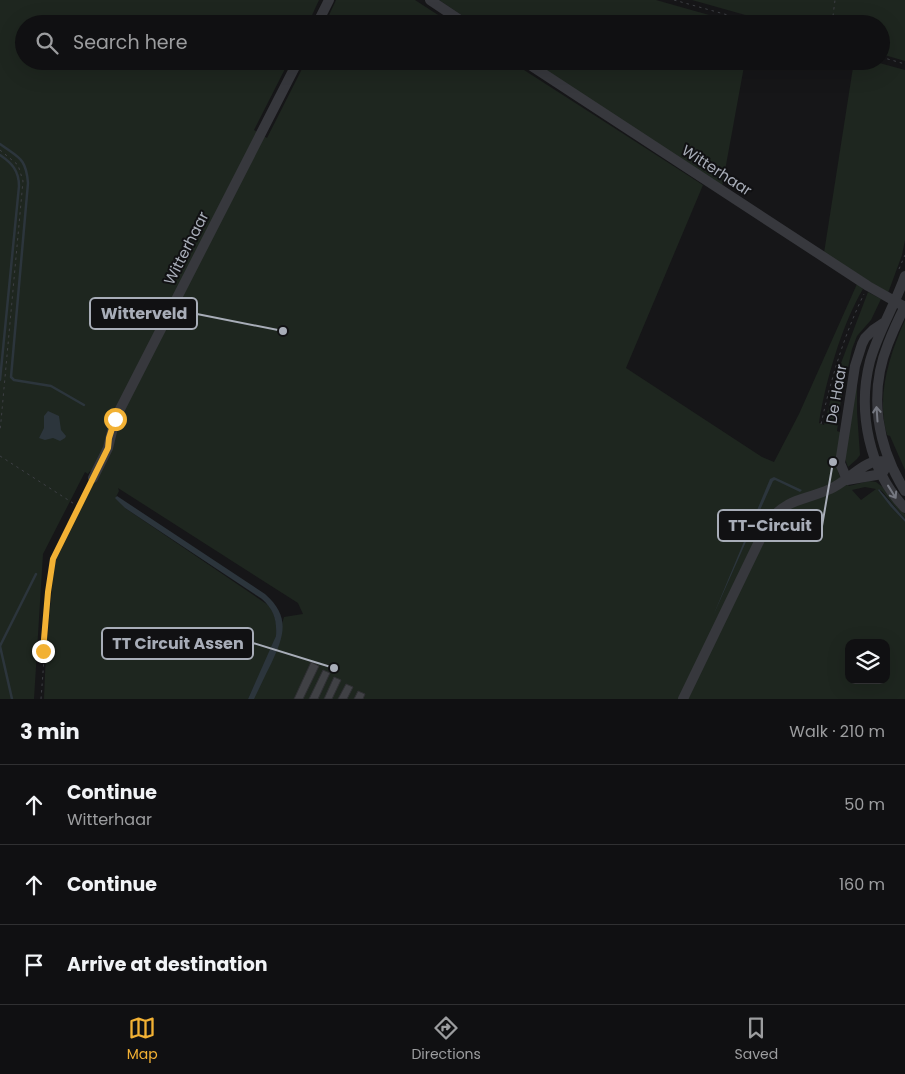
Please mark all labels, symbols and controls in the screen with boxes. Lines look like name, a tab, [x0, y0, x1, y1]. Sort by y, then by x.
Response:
search box	[15, 15, 890, 70]
icon: search	[33, 29, 61, 57]
text: Search here	[73, 29, 187, 56]
street label: Witterhaar	[678, 140, 756, 201]
street label: Witterhaar	[159, 207, 214, 288]
callout: Witterveld	[90, 298, 197, 329]
text: Witterveld	[101, 302, 187, 325]
street label: De Haar	[820, 362, 852, 425]
one-way arrow	[873, 407, 882, 423]
route start	[104, 408, 127, 431]
one-way arrow	[887, 485, 897, 499]
callout: TT-Circuit	[718, 510, 822, 541]
text: TT-Circuit	[728, 514, 812, 537]
callout: TT Circuit Assen	[102, 628, 253, 659]
text: TT Circuit Assen	[112, 632, 244, 655]
map controls	[845, 639, 890, 684]
button: layers	[845, 639, 890, 684]
route end	[32, 640, 55, 663]
text: 3 min	[20, 717, 80, 746]
text: Walk · 210 m	[789, 720, 885, 743]
text: Continue	[67, 779, 157, 806]
icon: ahead	[20, 791, 48, 819]
text: 50 m	[844, 793, 885, 816]
text: Witterhaar	[67, 808, 152, 831]
icon: ahead	[20, 871, 48, 899]
text: Continue	[67, 871, 157, 898]
text: 160 m	[839, 873, 885, 896]
icon: arrive	[20, 951, 48, 979]
text: Arrive at destination	[67, 951, 268, 978]
tab: Map	[127, 1014, 158, 1065]
tab: Directions	[411, 1014, 481, 1065]
tab: Saved	[734, 1014, 778, 1065]

